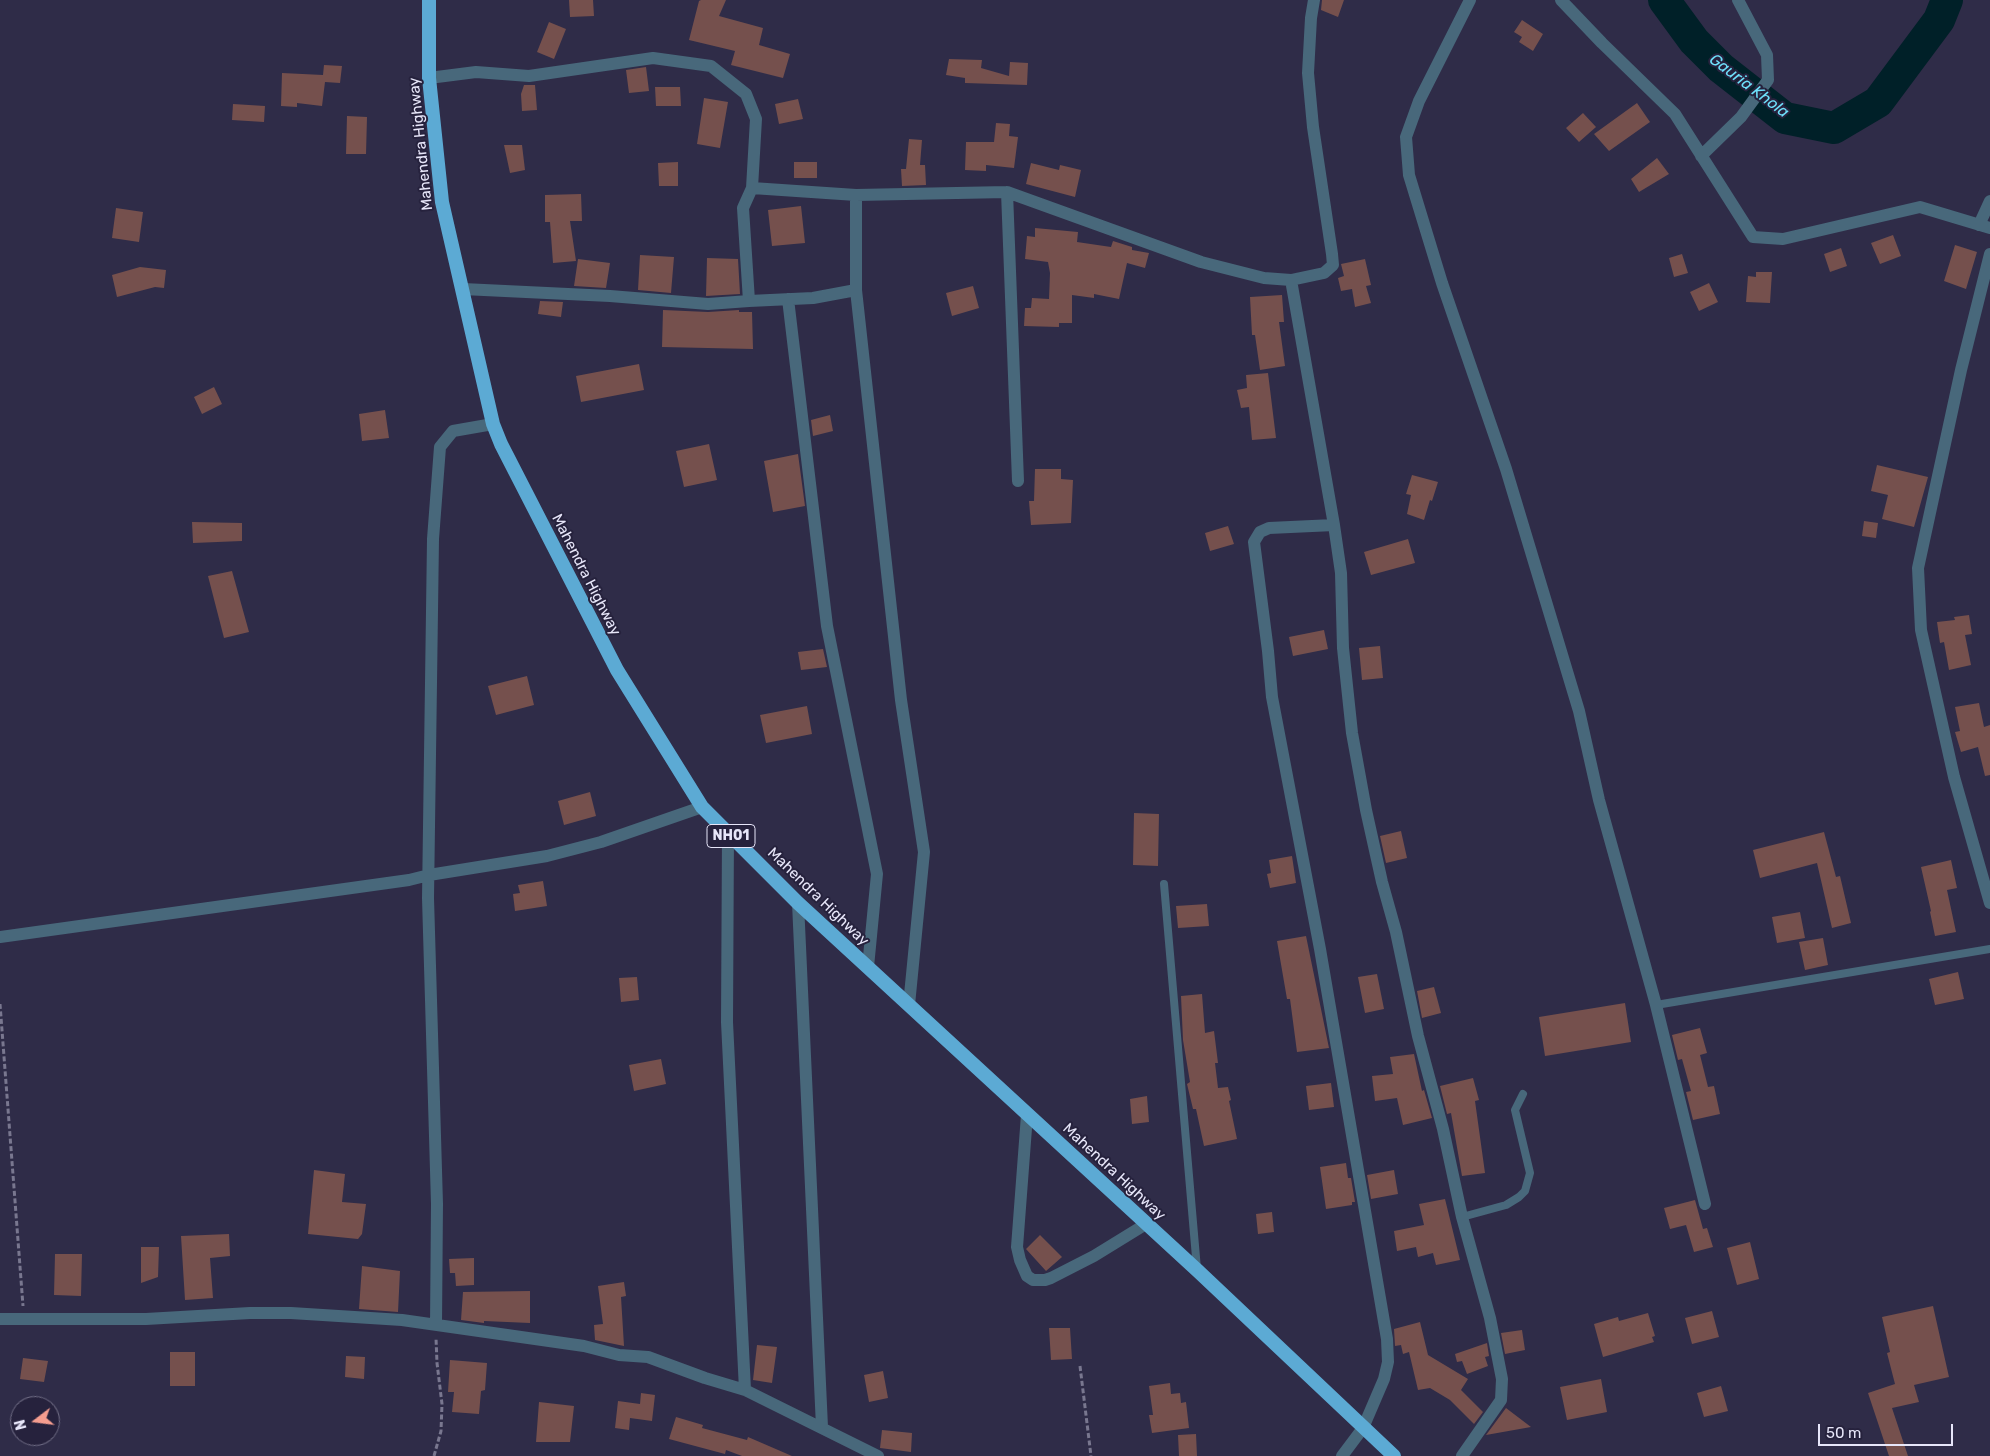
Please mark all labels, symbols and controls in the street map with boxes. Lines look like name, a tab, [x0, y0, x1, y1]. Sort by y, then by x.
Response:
water label: Gauria Khola	[1705, 50, 1793, 122]
street label: Mahendra Highway	[405, 77, 437, 211]
street label: Mahendra Highway	[548, 511, 624, 639]
road number: NH01	[707, 824, 755, 848]
street label: Mahendra Highway	[764, 844, 872, 950]
street label: Mahendra Highway	[1059, 1120, 1169, 1224]
north arrow	[10, 1396, 60, 1446]
scale bar	[1820, 1414, 1955, 1446]
text: N	[11, 1418, 31, 1432]
text: 50 m	[1826, 1424, 1861, 1442]

